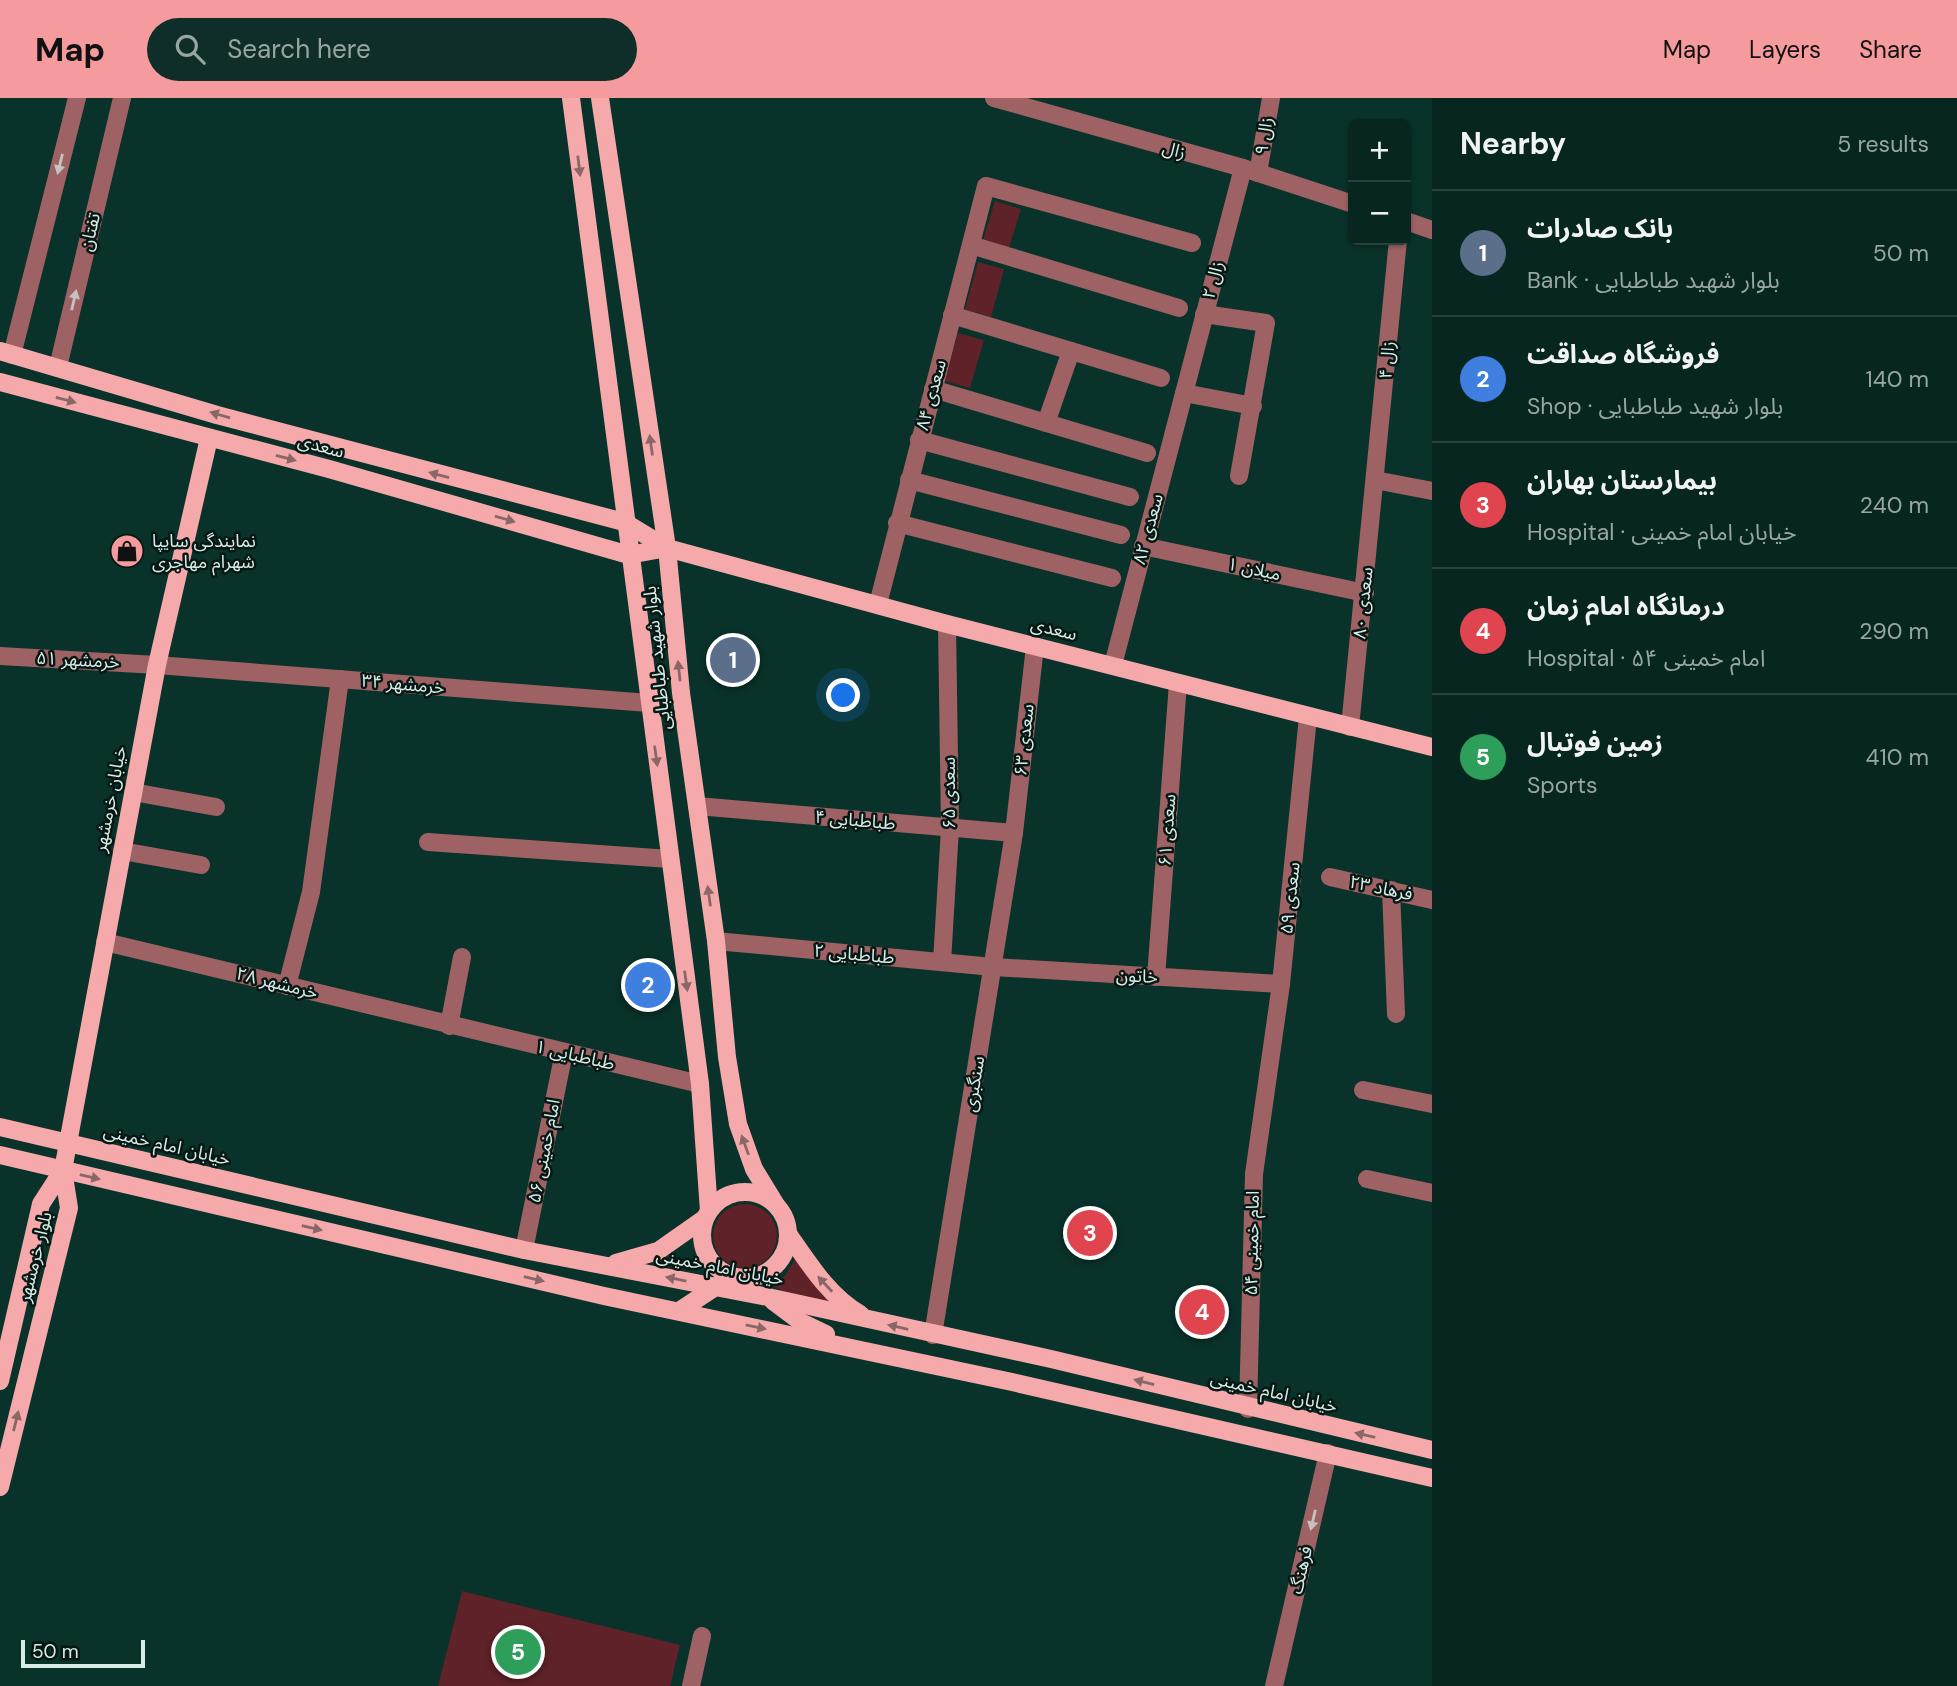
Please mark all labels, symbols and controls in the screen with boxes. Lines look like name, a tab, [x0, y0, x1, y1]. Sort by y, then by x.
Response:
search box	[147, 18, 637, 81]
text: Map	[35, 28, 105, 71]
icon: search	[171, 30, 209, 68]
text: Search here	[227, 32, 371, 66]
text: Map	[1663, 34, 1711, 65]
text: Layers	[1749, 34, 1821, 65]
text: Share	[1859, 34, 1922, 65]
street label: زال ۹	[1249, 115, 1279, 157]
map controls	[1348, 119, 1411, 245]
button: +	[1348, 119, 1411, 182]
text: Nearby	[1460, 124, 1566, 163]
text: 5 results	[1837, 129, 1929, 159]
street label: زال	[1160, 135, 1188, 165]
one-way arrow	[54, 153, 65, 175]
one-way arrow	[574, 155, 585, 177]
button: −	[1348, 182, 1411, 245]
street label: تفتان	[74, 211, 106, 253]
text: بانک صادرات	[1527, 211, 1673, 245]
text: 1	[1479, 238, 1487, 268]
text: 50 m	[1873, 238, 1929, 268]
street label: زال ۲	[1196, 259, 1230, 301]
text: Bank · بلوار شهید طباطبایی	[1527, 265, 1780, 295]
one-way arrow	[69, 289, 80, 311]
text: فروشگاه صداقت	[1527, 337, 1719, 371]
street label: زال ۴	[1373, 340, 1401, 380]
street label: سعدی ۸۴	[910, 357, 952, 433]
text: 2	[1476, 364, 1490, 394]
text: 140 m	[1866, 364, 1929, 394]
text: Shop · بلوار شهید طباطبایی	[1527, 391, 1783, 421]
one-way arrow	[55, 395, 77, 406]
one-way arrow	[209, 410, 230, 420]
street label: سعدی	[295, 428, 347, 464]
one-way arrow	[645, 434, 656, 456]
one-way arrow	[275, 453, 297, 464]
text: بیمارستان بهاران	[1527, 463, 1717, 497]
one-way arrow	[428, 469, 450, 480]
text: 3	[1476, 490, 1490, 520]
text: 240 m	[1860, 490, 1929, 520]
street label: سعدی ۸۲	[1127, 491, 1169, 567]
one-way arrow	[495, 515, 516, 525]
text: Hospital · خیابان امام خمینی	[1527, 517, 1797, 547]
place label: نمایندگی سایپا شهرام مهاجری	[152, 529, 256, 576]
shop icon: نمایندگی سایپا شهرام مهاجری	[108, 532, 146, 570]
street label: میلان ۱	[1225, 552, 1283, 586]
street label: سعدی ۸۰	[1347, 566, 1379, 640]
street label: بلوار شهید طباطبایی	[638, 585, 676, 731]
text: درمانگاه امام زمان	[1527, 589, 1725, 623]
street label: سعدی	[1028, 612, 1080, 646]
text: 4	[1476, 616, 1490, 646]
text: 290 m	[1859, 616, 1929, 646]
pin: 1	[710, 634, 756, 686]
text: Hospital · امام خمینی ۵۴	[1527, 643, 1765, 673]
street label: خرمشهر ۵۱	[36, 646, 120, 674]
one-way arrow	[673, 659, 684, 681]
street label: خرمشهر ۳۴	[360, 668, 446, 700]
your location	[826, 678, 860, 712]
street label: سعدی ۶۳	[1008, 703, 1040, 777]
text: زمین فوتبال	[1527, 725, 1663, 759]
text: 5	[1476, 742, 1490, 772]
text: 410 m	[1866, 742, 1929, 772]
street label: خیابان خرمشهر	[88, 744, 132, 855]
one-way arrow	[651, 745, 662, 767]
street label: سعدی ۶۵	[937, 757, 961, 829]
text: Sports	[1527, 770, 1597, 800]
street label: سعدی ۶۱	[1153, 793, 1181, 867]
street label: طباطبایی ۴	[814, 805, 896, 835]
street label: سعدی ۵۹	[1274, 861, 1306, 935]
street label: فرهاد ۲۳	[1347, 870, 1415, 906]
one-way arrow	[704, 885, 715, 907]
street label: طباطبایی ۲	[813, 939, 895, 969]
pin: 2	[625, 959, 671, 1011]
street label: خرمشهر ۲۸	[234, 961, 320, 1005]
street label: خاتون	[1115, 963, 1159, 989]
one-way arrow	[681, 970, 692, 992]
street label: طباطبایی ۱	[533, 1034, 617, 1076]
street label: سنگبری	[958, 1054, 990, 1114]
street label: امام خمینی ۵۶	[522, 1097, 568, 1205]
street label: خیابان امام خمینی	[101, 1119, 233, 1173]
one-way arrow	[739, 1134, 750, 1155]
one-way arrow	[79, 1171, 101, 1182]
street label: امام خمینی ۵۴	[1239, 1190, 1267, 1296]
pin: 3	[1067, 1207, 1113, 1259]
street label: بلوار خرمشهر	[12, 1209, 58, 1306]
one-way arrow	[301, 1223, 323, 1234]
street label: خیابان امام خمینی	[654, 1243, 786, 1293]
one-way arrow	[665, 1273, 687, 1284]
one-way arrow	[523, 1274, 545, 1285]
one-way arrow	[817, 1275, 834, 1292]
pin: 4	[1179, 1286, 1225, 1338]
one-way arrow	[745, 1321, 767, 1332]
one-way arrow	[887, 1321, 909, 1332]
street label: خیابان امام خمینی	[1208, 1366, 1340, 1420]
one-way arrow	[1133, 1377, 1155, 1388]
one-way arrow	[11, 1410, 22, 1432]
one-way arrow	[1354, 1429, 1376, 1440]
one-way arrow	[1307, 1509, 1318, 1531]
street label: فرهنگ	[1284, 1544, 1318, 1596]
pin: 5	[495, 1626, 541, 1678]
scale bar	[21, 1637, 145, 1669]
text: 50 m	[32, 1639, 79, 1664]

